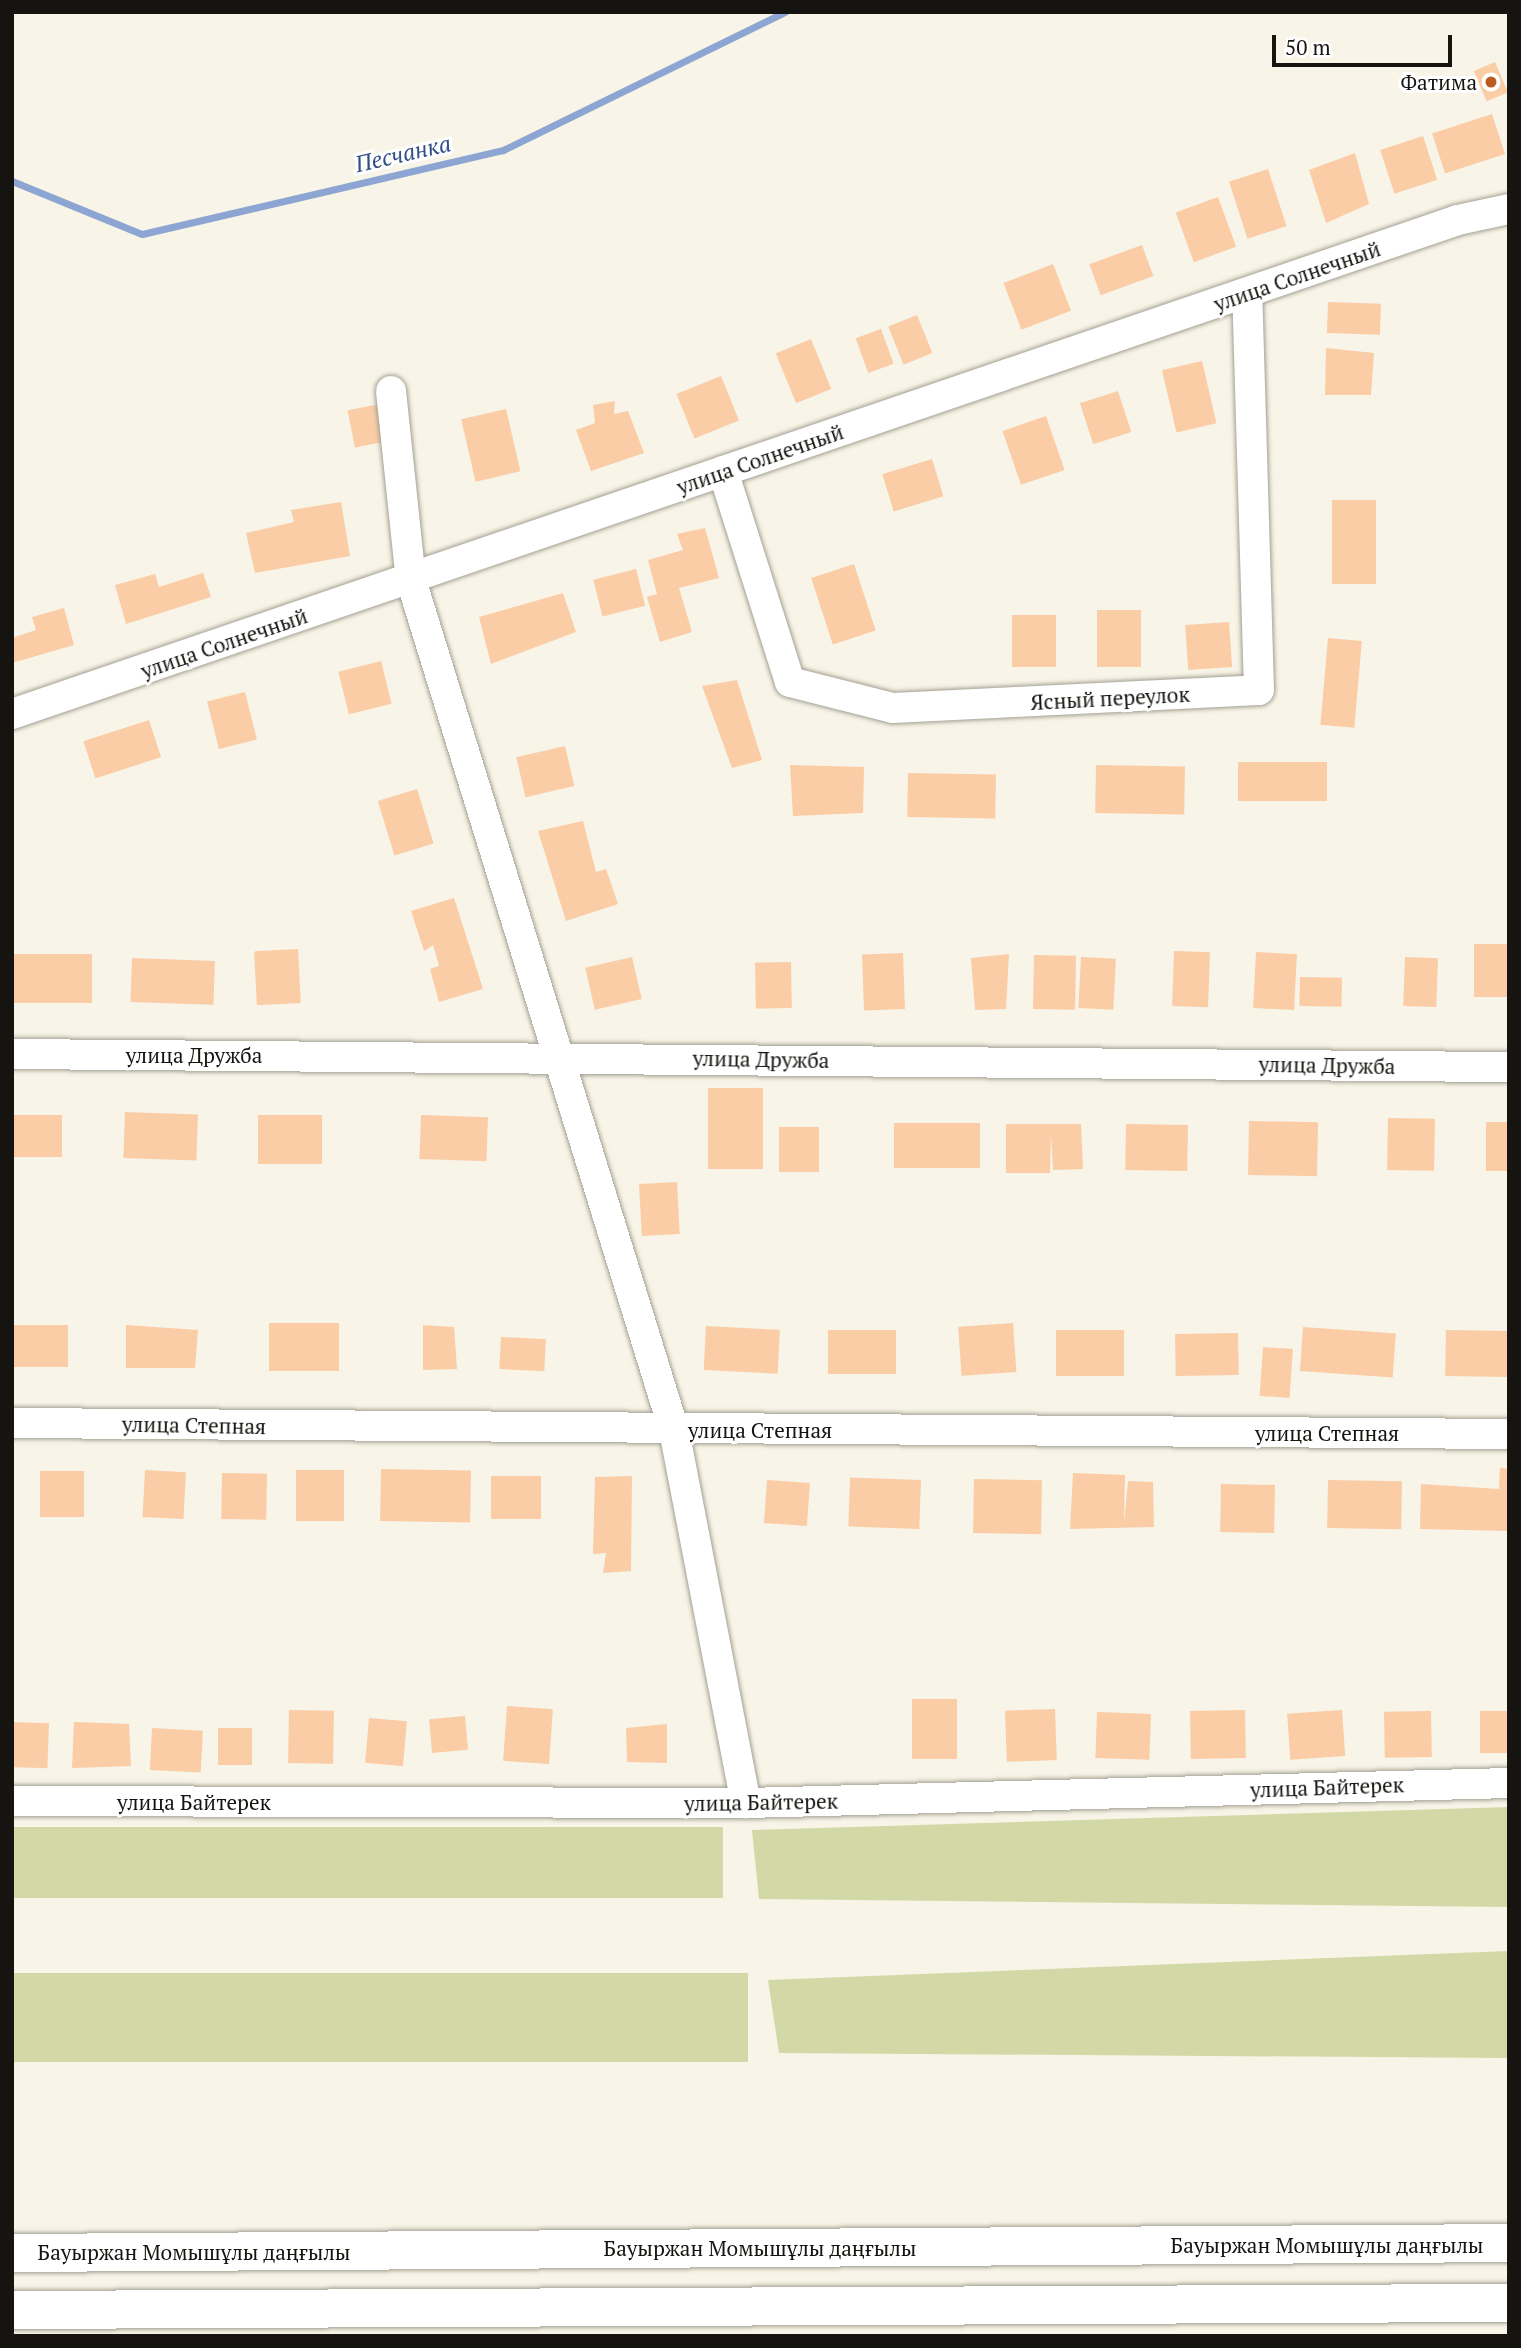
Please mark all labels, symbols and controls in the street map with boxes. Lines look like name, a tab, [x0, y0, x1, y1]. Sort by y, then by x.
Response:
scale bar	[1276, 21, 1456, 65]
text: 50 m	[1285, 33, 1331, 61]
place label: Фатима	[1401, 69, 1477, 95]
marker: Фатима	[1483, 74, 1499, 90]
water label: Песчанка	[353, 130, 453, 178]
street label: улица Солнечный	[1210, 236, 1384, 316]
street label: улица Солнечный	[673, 419, 847, 499]
street label: улица Солнечный	[137, 603, 311, 683]
street label: Ясный переулок	[1030, 681, 1190, 715]
street label: улица Дружба	[126, 1042, 262, 1068]
street label: улица Дружба	[692, 1045, 830, 1073]
street label: улица Дружба	[1258, 1051, 1396, 1079]
street label: улица Степная	[122, 1411, 266, 1439]
street label: улица Степная	[688, 1417, 832, 1443]
street label: улица Степная	[1255, 1420, 1399, 1446]
street label: улица Байтерек	[1250, 1772, 1404, 1802]
street label: улица Байтерек	[684, 1788, 838, 1816]
street label: улица Байтерек	[117, 1789, 271, 1815]
street label: Бауыржан Момышұлы даңғылы	[1170, 2232, 1484, 2258]
street label: Бауыржан Момышұлы даңғылы	[603, 2235, 917, 2261]
street label: Бауыржан Момышұлы даңғылы	[37, 2239, 351, 2265]

